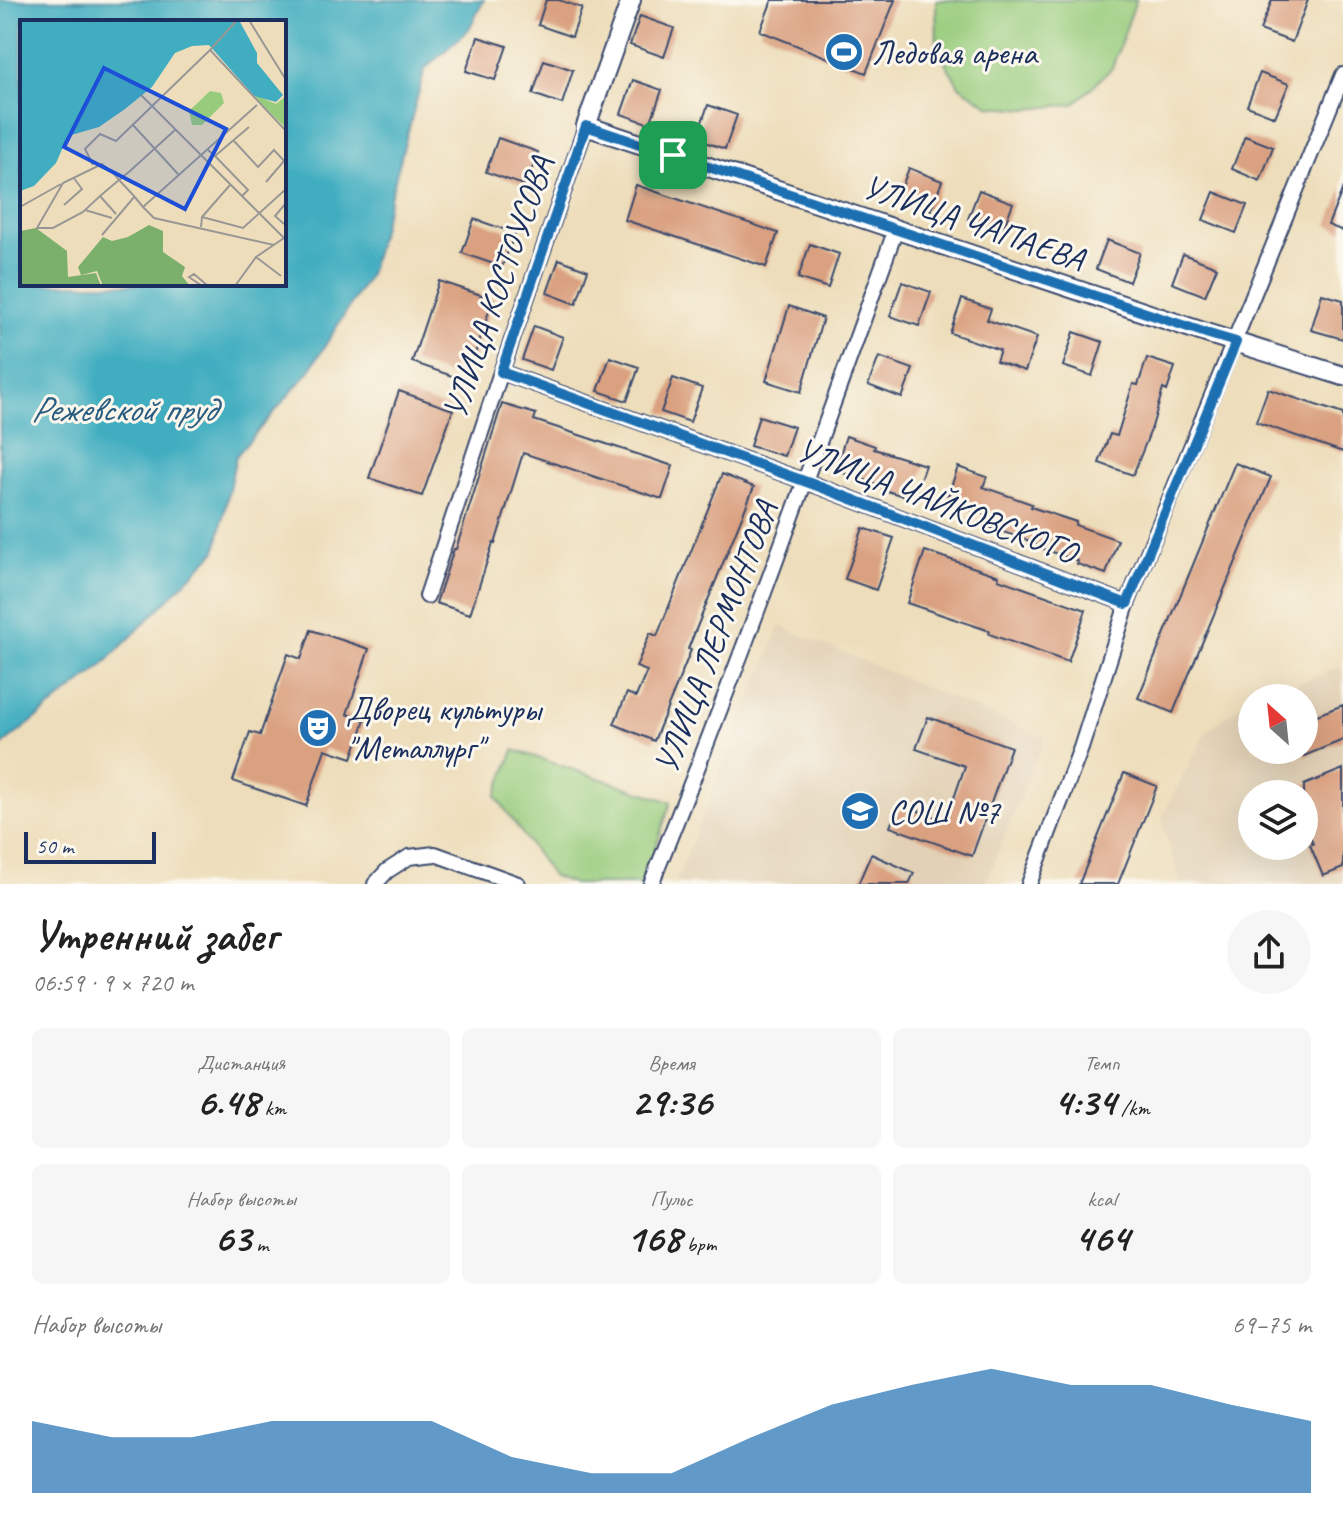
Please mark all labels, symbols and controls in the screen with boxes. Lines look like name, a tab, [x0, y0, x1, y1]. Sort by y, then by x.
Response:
inset map	[20, 20, 286, 286]
sports icon: Ледовая арена	[823, 31, 865, 73]
place label: Ледовая арена	[872, 31, 1039, 74]
pin	[639, 121, 707, 189]
icon: arrive	[651, 133, 695, 177]
street label: УЛИЦА КОСТОУСОВА	[433, 150, 563, 424]
street label: УЛИЦА ЧАПАЕВА	[858, 165, 1092, 281]
water label: Режевской пруд	[31, 386, 223, 432]
street label: УЛИЦА ЧАЙКОВСКОГО	[791, 427, 1086, 575]
street label: УЛИЦА ЛЕРМОНТОВА	[644, 493, 788, 779]
north arrow	[1238, 684, 1318, 764]
map controls	[1238, 684, 1318, 860]
place label: Дворец культуры "Металлург"	[346, 687, 544, 769]
theatre icon: Дворец культуры "Металлург"	[297, 707, 339, 749]
button: layers	[1238, 780, 1318, 860]
school or university icon: СОШ №7	[839, 790, 881, 832]
place label: СОШ №7	[888, 790, 1002, 833]
scale bar	[24, 828, 156, 864]
text: 50 m	[36, 832, 73, 860]
text: Утренний забег	[32, 908, 277, 963]
button: share	[1227, 910, 1311, 994]
text: 06:59 · 9 × 720 m	[32, 966, 193, 999]
text: Дистанция	[197, 1049, 285, 1077]
text: Время	[648, 1049, 695, 1077]
text: Темп	[1084, 1049, 1120, 1077]
text: 6.48	[196, 1077, 259, 1127]
text: 29:36	[631, 1077, 712, 1127]
text: 4:34	[1054, 1077, 1116, 1127]
text: km	[259, 1094, 286, 1122]
text: /km	[1116, 1094, 1150, 1122]
text: Набор высоты	[187, 1185, 296, 1213]
text: Пульс	[650, 1185, 693, 1213]
text: kcal	[1087, 1185, 1116, 1213]
text: 63	[214, 1213, 251, 1263]
text: 168	[626, 1213, 681, 1263]
text: 464	[1074, 1213, 1129, 1263]
text: m	[251, 1230, 268, 1258]
text: bpm	[681, 1230, 717, 1258]
text: Набор высоты	[32, 1308, 161, 1341]
text: 69–75 m	[1232, 1308, 1311, 1341]

